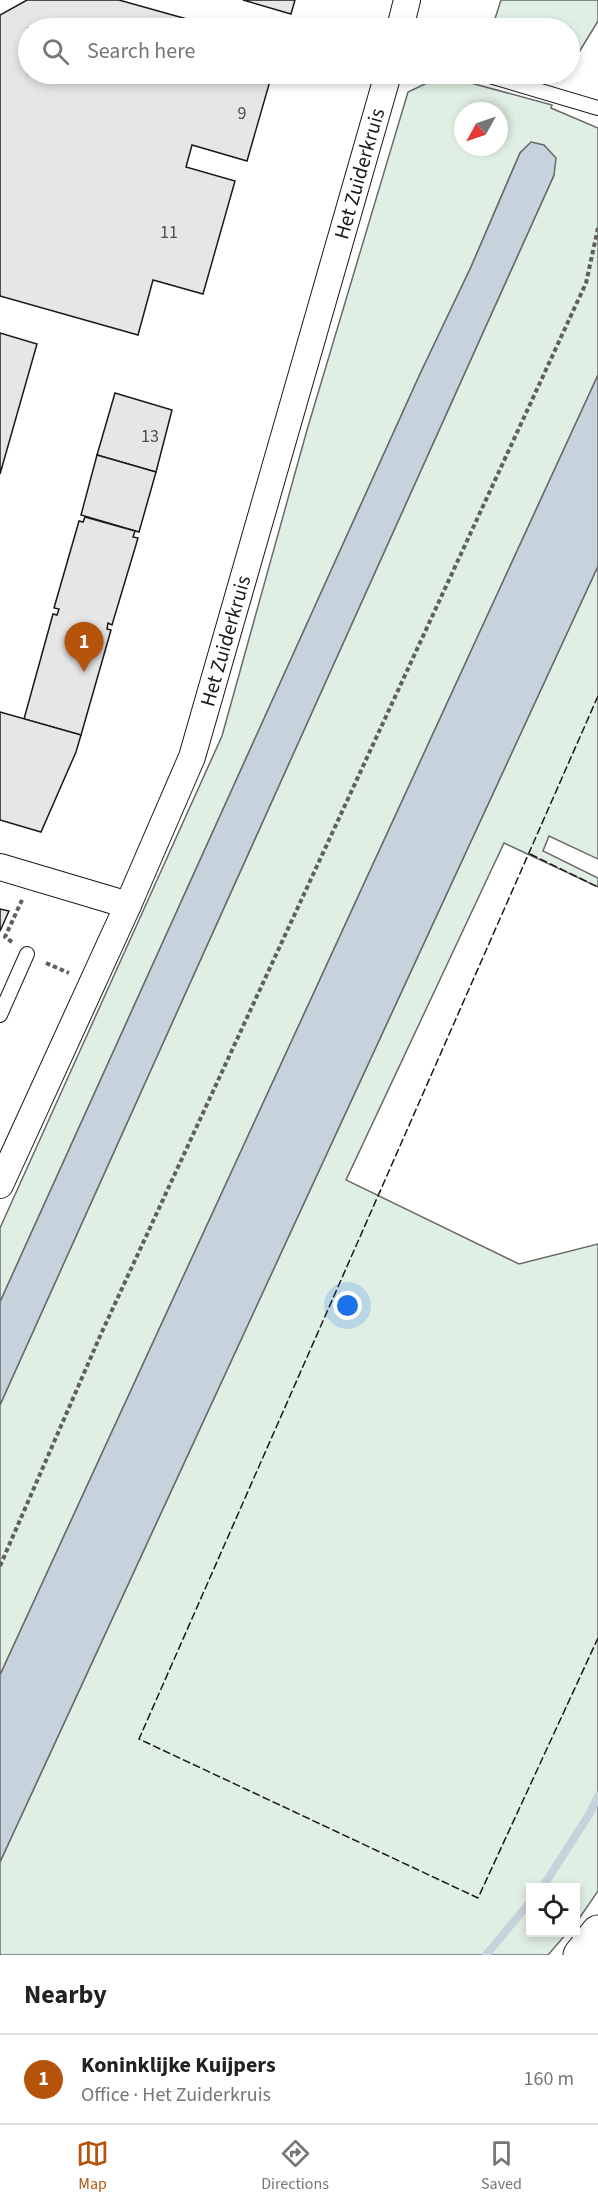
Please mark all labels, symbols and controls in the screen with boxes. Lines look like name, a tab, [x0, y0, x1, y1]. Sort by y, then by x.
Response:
search box	[18, 18, 580, 84]
icon: search	[39, 35, 72, 68]
text: Search here	[87, 35, 195, 67]
house number: 9	[238, 101, 247, 126]
north arrow	[454, 102, 508, 156]
street label: Het Zuiderkruis	[326, 104, 393, 243]
house number: 11	[160, 220, 178, 245]
house number: 13	[141, 424, 159, 449]
street label: Het Zuiderkruis	[192, 572, 258, 710]
pin: 1	[64, 622, 104, 672]
your location	[333, 1291, 362, 1320]
map controls	[526, 1883, 580, 1937]
button: locate	[526, 1883, 580, 1937]
text: Nearby	[24, 1976, 107, 2013]
text: Koninklijke Kuijpers	[81, 2049, 276, 2081]
text: 1	[38, 2065, 49, 2093]
text: 160 m	[524, 2065, 574, 2093]
text: Office · Het Zuiderkruis	[81, 2081, 271, 2109]
tab: Map	[76, 2137, 109, 2195]
tab: Directions	[261, 2137, 329, 2195]
tab: Saved	[481, 2137, 522, 2195]

